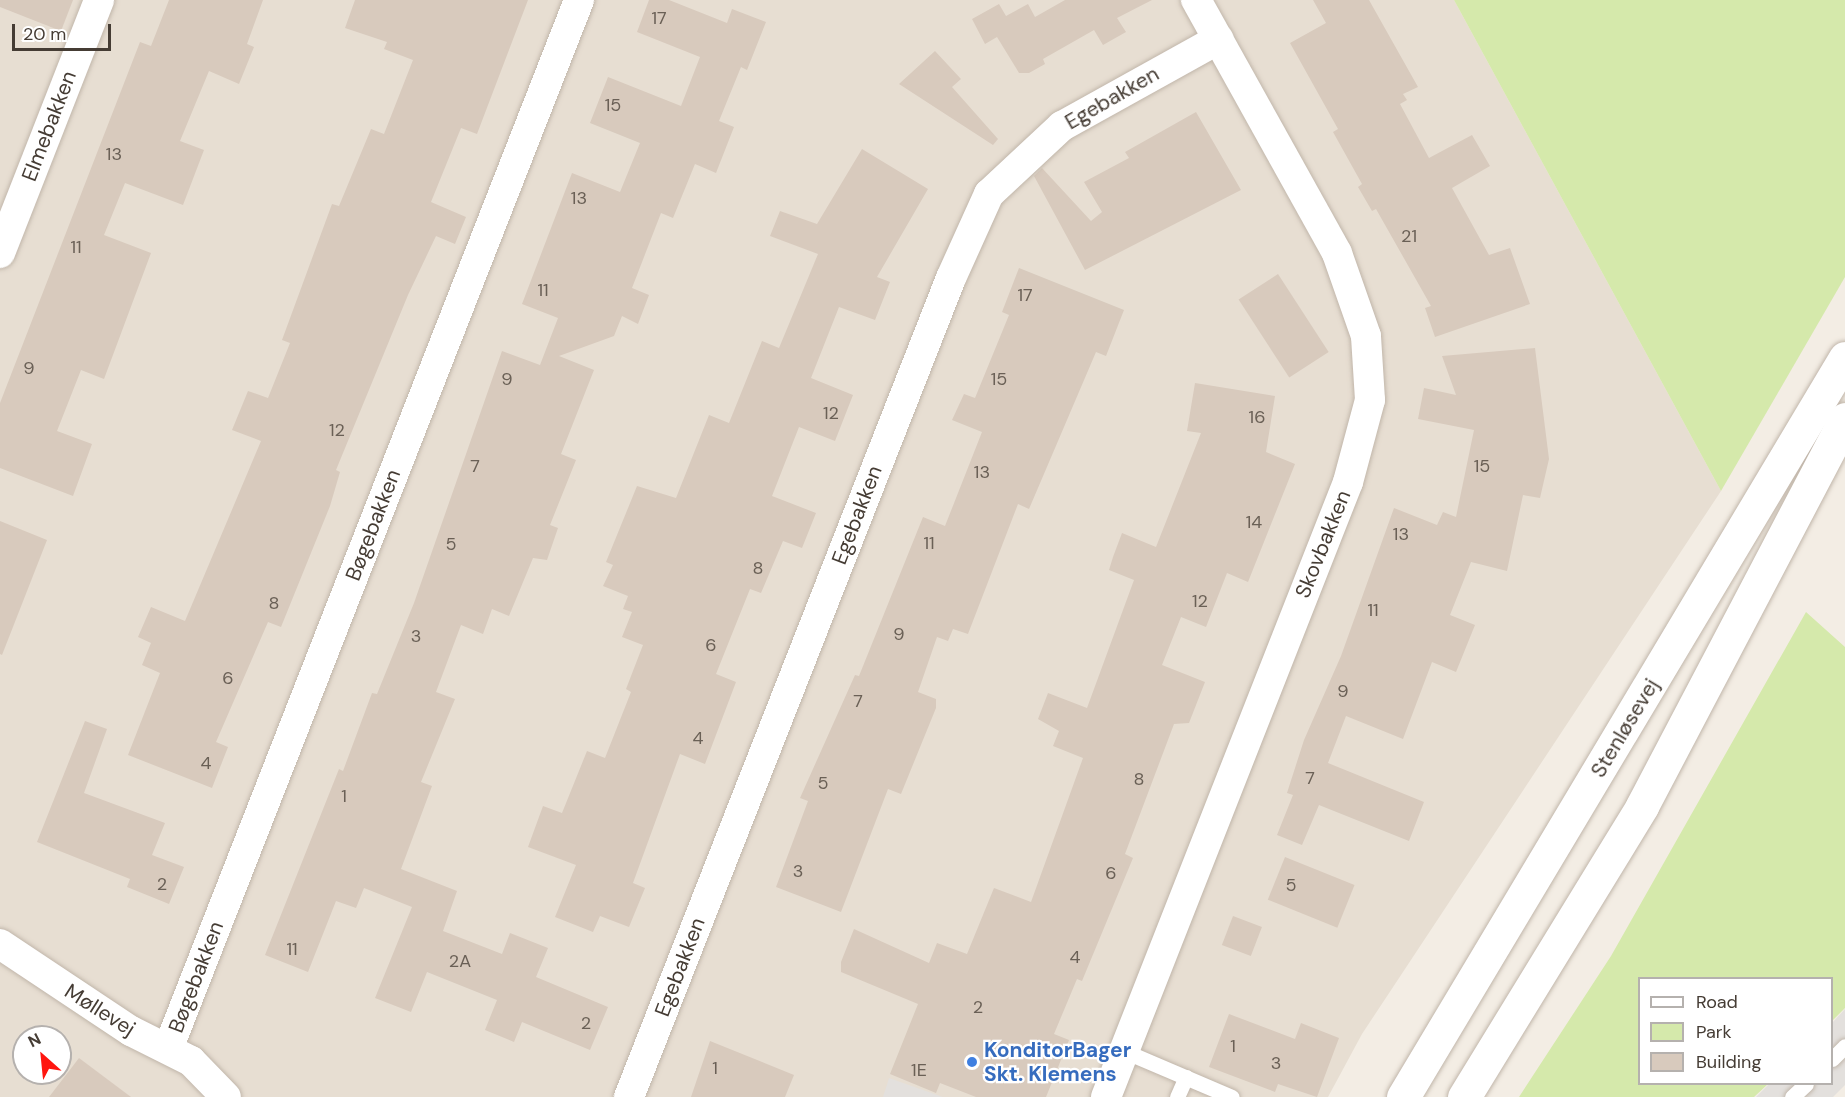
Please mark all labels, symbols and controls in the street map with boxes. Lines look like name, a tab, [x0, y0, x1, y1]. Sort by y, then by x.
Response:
house number: 17	[651, 7, 667, 29]
scale bar	[15, 12, 114, 50]
text: 20 m	[23, 22, 66, 46]
street label: Egebakken	[1061, 61, 1163, 135]
street label: Elmebakken	[16, 67, 82, 185]
house number: 15	[605, 94, 621, 116]
house number: 13	[106, 143, 122, 165]
house number: 13	[571, 187, 587, 209]
house number: 21	[1401, 225, 1417, 247]
house number: 11	[70, 236, 82, 258]
house number: 11	[537, 279, 549, 301]
house number: 17	[1017, 284, 1033, 306]
house number: 9	[23, 357, 35, 379]
house number: 9	[501, 368, 513, 390]
house number: 15	[991, 368, 1007, 390]
house number: 12	[823, 402, 839, 424]
house number: 16	[1249, 406, 1265, 428]
house number: 12	[329, 419, 345, 441]
house number: 7	[470, 455, 480, 477]
house number: 15	[1474, 455, 1490, 477]
house number: 13	[974, 461, 990, 483]
street label: Egebakken	[827, 462, 887, 568]
street label: Bøgebakken	[340, 466, 406, 584]
street label: Skovbakken	[1290, 486, 1356, 602]
house number: 14	[1246, 511, 1262, 533]
house number: 13	[1393, 523, 1409, 545]
house number: 11	[923, 532, 935, 554]
house number: 5	[446, 533, 456, 555]
house number: 8	[753, 557, 763, 579]
house number: 12	[1192, 590, 1208, 612]
house number: 8	[269, 592, 279, 614]
house number: 11	[1367, 599, 1379, 621]
house number: 9	[893, 623, 905, 645]
house number: 3	[411, 625, 421, 647]
house number: 6	[705, 634, 717, 656]
house number: 6	[222, 667, 234, 689]
street label: Stenløsevej	[1586, 674, 1664, 782]
house number: 9	[1337, 680, 1349, 702]
house number: 7	[853, 690, 863, 712]
house number: 4	[693, 727, 703, 749]
house number: 4	[201, 752, 211, 774]
house number: 7	[1305, 767, 1315, 789]
house number: 8	[1134, 768, 1144, 790]
house number: 5	[818, 772, 828, 794]
house number: 1	[341, 785, 347, 807]
house number: 3	[793, 860, 803, 882]
house number: 6	[1105, 862, 1117, 884]
house number: 2	[157, 873, 167, 895]
house number: 5	[1286, 874, 1296, 896]
street label: Egebakken	[650, 914, 710, 1020]
street label: Bøgebakken	[163, 918, 229, 1036]
house number: 11	[286, 938, 298, 960]
house number: 4	[1070, 946, 1080, 968]
house number: 2A	[449, 950, 471, 972]
legend	[1638, 977, 1833, 1085]
street label: Møllevej	[60, 978, 140, 1042]
text: Road	[1696, 990, 1738, 1014]
house number: 2	[973, 996, 983, 1018]
house number: 2	[581, 1012, 591, 1034]
text: Park	[1696, 1020, 1732, 1044]
north arrow	[12, 1025, 72, 1085]
text: N	[25, 1028, 44, 1052]
house number: 1	[1230, 1035, 1236, 1057]
place label: KonditorBager Skt. Klemens	[984, 1037, 1131, 1087]
text: Building	[1696, 1050, 1761, 1074]
house number: 3	[1271, 1052, 1281, 1074]
marker: KonditorBager Skt. Klemens	[965, 1055, 979, 1069]
house number: 1	[712, 1057, 718, 1079]
house number: 1E	[911, 1059, 927, 1081]

